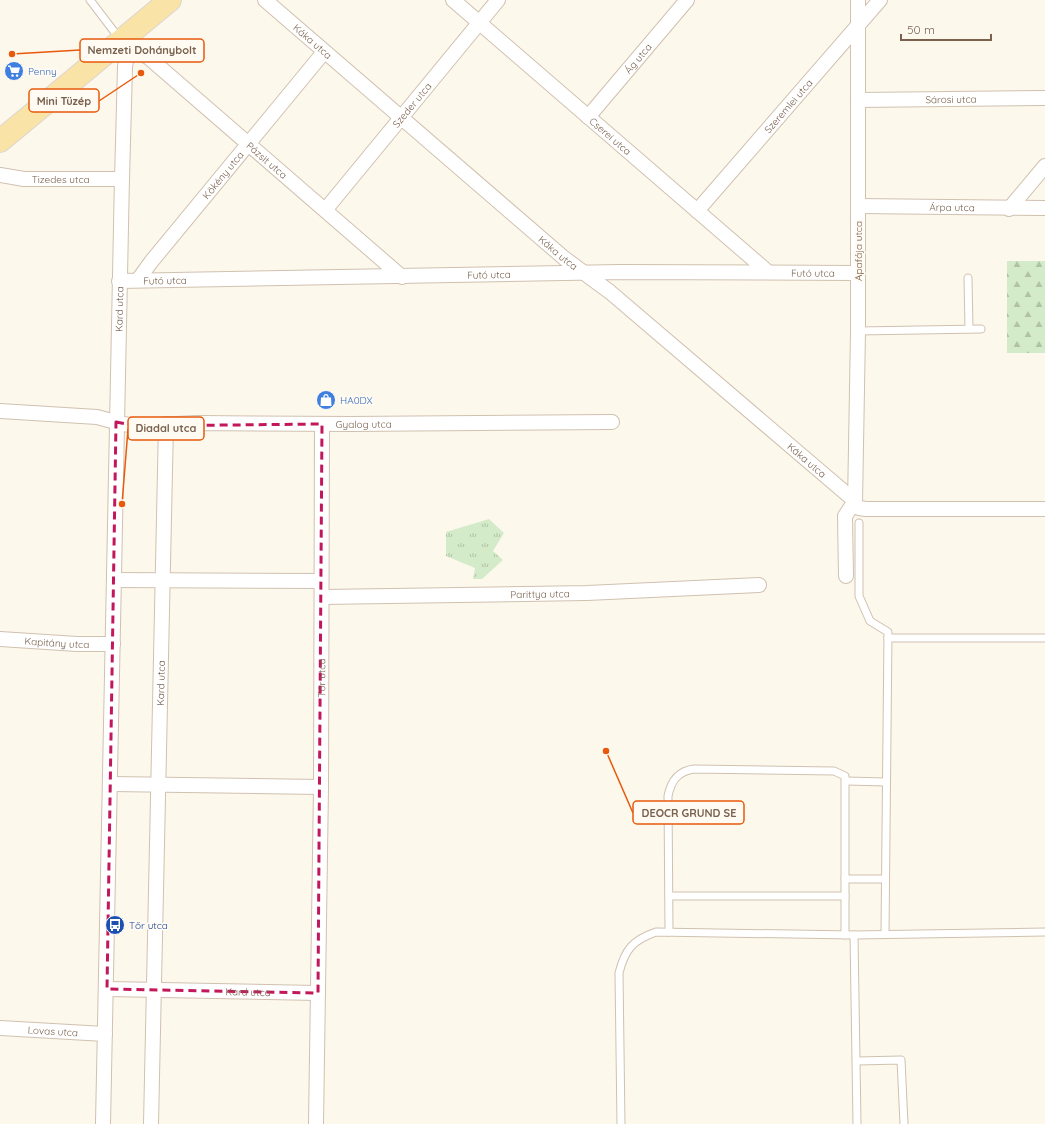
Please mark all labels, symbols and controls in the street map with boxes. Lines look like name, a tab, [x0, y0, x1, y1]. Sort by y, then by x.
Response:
scale bar	[901, 16, 991, 42]
street label: Káka utca	[291, 21, 335, 62]
text: 50 m	[907, 22, 935, 37]
callout: Nemzeti Dohánybolt	[80, 39, 204, 62]
street label: Ág utca	[621, 40, 654, 76]
text: Nemzeti Dohánybolt	[88, 43, 196, 57]
supermarket icon: Penny	[3, 60, 25, 82]
place label: Penny	[28, 65, 57, 78]
street label: Szeremlei utca	[761, 76, 815, 136]
street label: Szeder utca	[389, 80, 434, 130]
callout: Mini Tüzép	[29, 89, 99, 112]
street label: Sárosi utca	[925, 92, 977, 106]
text: Mini Tüzép	[37, 94, 91, 108]
street label: Cserei utca	[587, 114, 634, 158]
street label: Pázsit utca	[244, 139, 290, 181]
street label: Kökény utca	[199, 148, 246, 201]
street label: Tizedes utca	[32, 173, 90, 186]
street label: Árpa utca	[929, 200, 975, 214]
street label: Apafája utca	[852, 221, 865, 281]
street label: Káka utca	[536, 232, 580, 273]
street label: Futó utca	[791, 266, 835, 279]
street label: Futó utca	[467, 267, 511, 281]
street label: Futó utca	[143, 273, 187, 287]
street label: Kard utca	[112, 286, 126, 332]
shop icon: HA0DX	[315, 389, 337, 411]
place label: HA0DX	[340, 394, 373, 407]
callout: Diadal utca	[128, 417, 204, 440]
street label: Gyalog utca	[336, 417, 392, 431]
text: Diadal utca	[136, 421, 196, 435]
street label: Káka utca	[785, 440, 829, 480]
street label: Parittya utca	[510, 587, 570, 601]
street label: Kapitány utca	[24, 634, 89, 651]
street label: Tőr utca	[315, 659, 328, 698]
street label: Kard utca	[153, 660, 167, 706]
callout: DEOCR GRUND SE	[633, 801, 744, 824]
text: DEOCR GRUND SE	[642, 806, 736, 820]
bus stop icon: Tőr utca	[104, 914, 126, 936]
place label: Tőr utca	[129, 919, 168, 932]
street label: Kard utca	[225, 985, 271, 999]
street label: Lovas utca	[27, 1023, 78, 1039]

